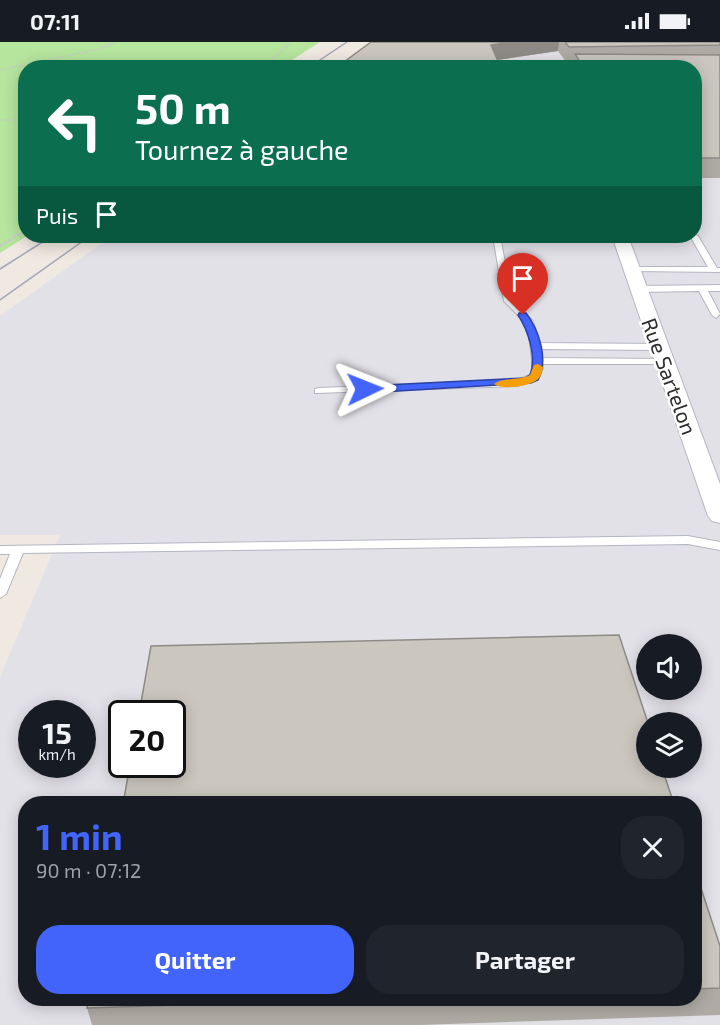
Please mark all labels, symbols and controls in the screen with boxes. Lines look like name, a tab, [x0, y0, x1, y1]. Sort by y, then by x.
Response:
text: 07:11	[30, 8, 80, 34]
text: 50 m	[135, 82, 231, 132]
icon: left	[36, 84, 114, 162]
text: Tournez à gauche	[135, 133, 349, 165]
icon: arrive	[90, 198, 123, 231]
text: Puis	[36, 202, 78, 228]
pin	[497, 253, 548, 315]
icon: arrive	[506, 262, 539, 295]
street label: Rue Sartelon	[637, 314, 703, 438]
position arrow	[333, 357, 397, 421]
map controls	[636, 634, 702, 778]
button: sound	[636, 634, 702, 700]
speed limit sign: 20	[108, 700, 186, 778]
button: layers	[636, 712, 702, 778]
text: 15	[42, 714, 72, 750]
text: km/h	[38, 745, 76, 763]
text: 1 min	[36, 814, 123, 857]
button: close	[621, 816, 684, 879]
text: 90 m · 07:12	[36, 858, 141, 882]
button: Quitter	[36, 925, 354, 994]
button: Partager	[366, 925, 684, 994]

